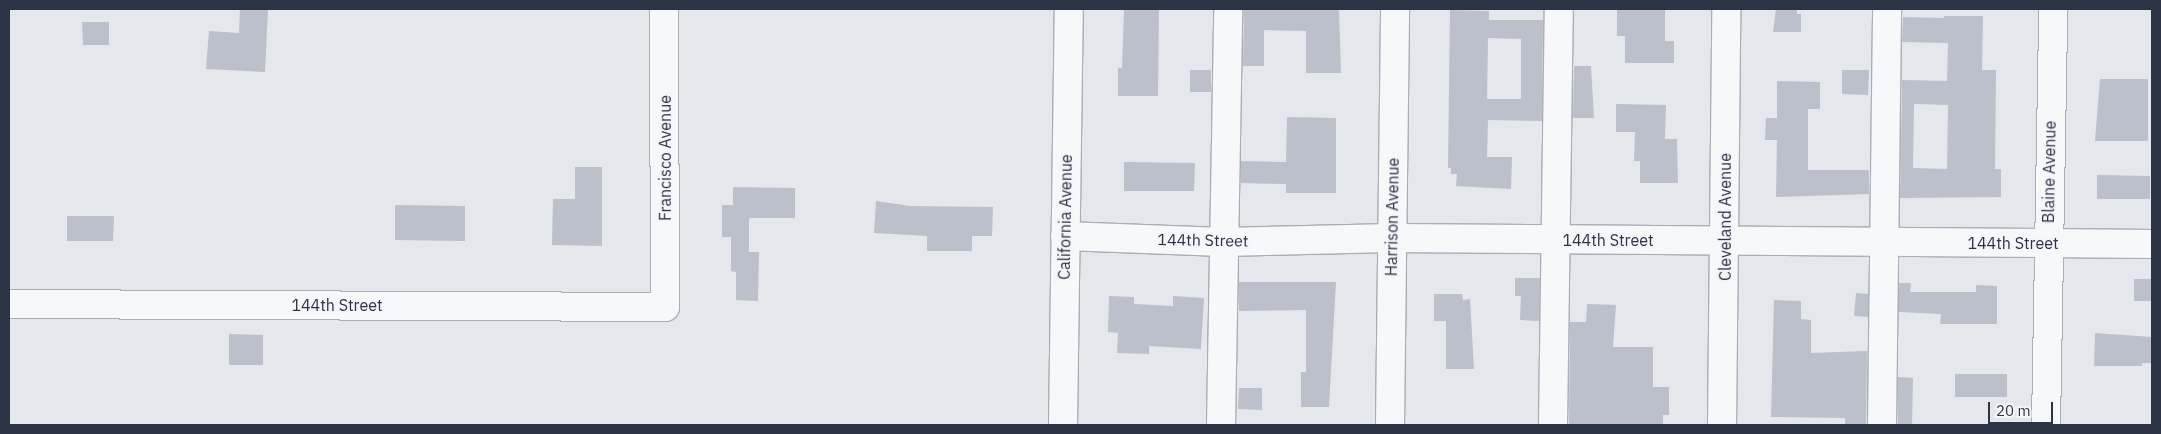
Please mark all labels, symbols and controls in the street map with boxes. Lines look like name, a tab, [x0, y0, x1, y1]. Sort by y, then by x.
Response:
street label: Francisco Avenue	[655, 95, 675, 221]
street label: Blaine Avenue	[2039, 121, 2059, 223]
street label: Cleveland Avenue	[1715, 153, 1735, 281]
street label: California Avenue	[1054, 154, 1076, 280]
street label: Harrison Avenue	[1381, 158, 1403, 276]
street label: 144th Street	[1157, 230, 1249, 250]
street label: 144th Street	[1562, 230, 1654, 250]
street label: 144th Street	[1967, 233, 2059, 253]
street label: 144th Street	[291, 295, 383, 315]
scale bar	[1991, 392, 2056, 424]
text: 20 m	[1996, 401, 2031, 420]

